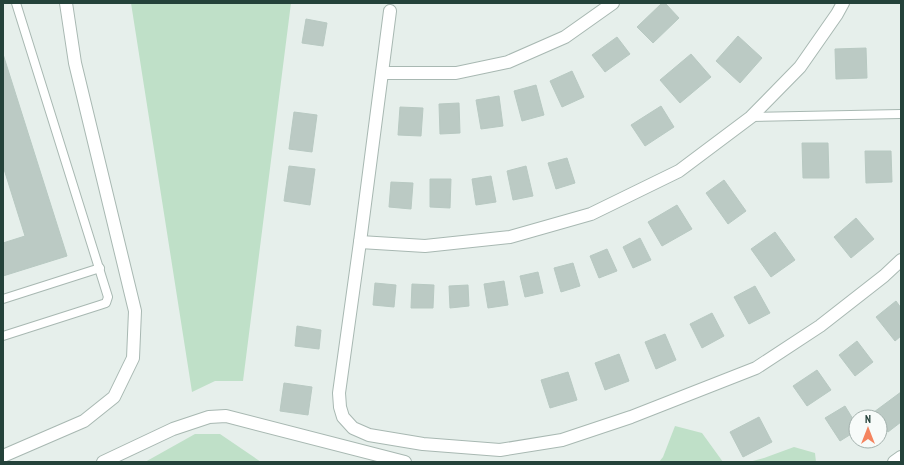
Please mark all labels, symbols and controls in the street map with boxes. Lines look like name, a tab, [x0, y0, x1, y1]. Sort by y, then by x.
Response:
north arrow	[848, 409, 888, 449]
text: N	[865, 412, 871, 426]

